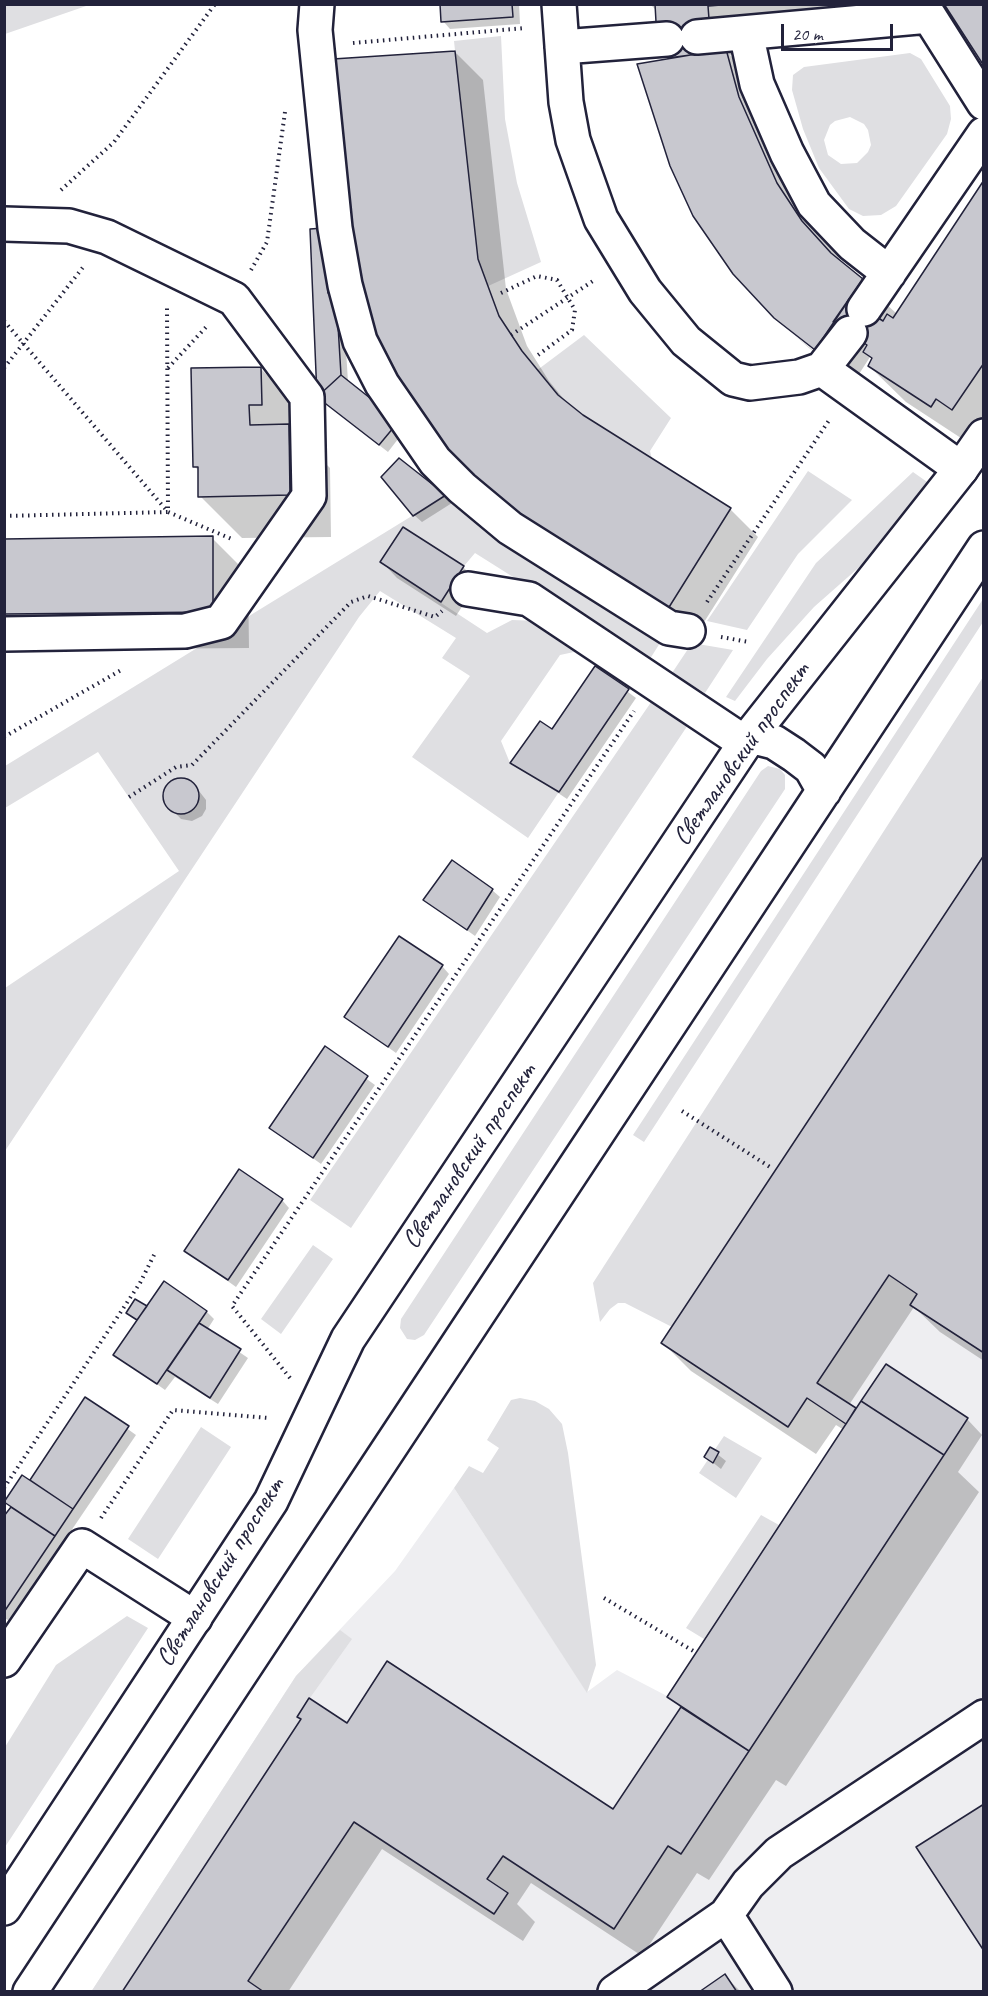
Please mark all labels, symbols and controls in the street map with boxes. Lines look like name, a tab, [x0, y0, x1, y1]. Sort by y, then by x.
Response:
scale bar	[784, 12, 896, 50]
text: 20 m	[792, 23, 823, 45]
street label: Светлановский проспект	[667, 656, 817, 852]
street label: Светлановский проспект	[396, 1057, 544, 1255]
street label: Светлановский проспект	[150, 1471, 292, 1673]

